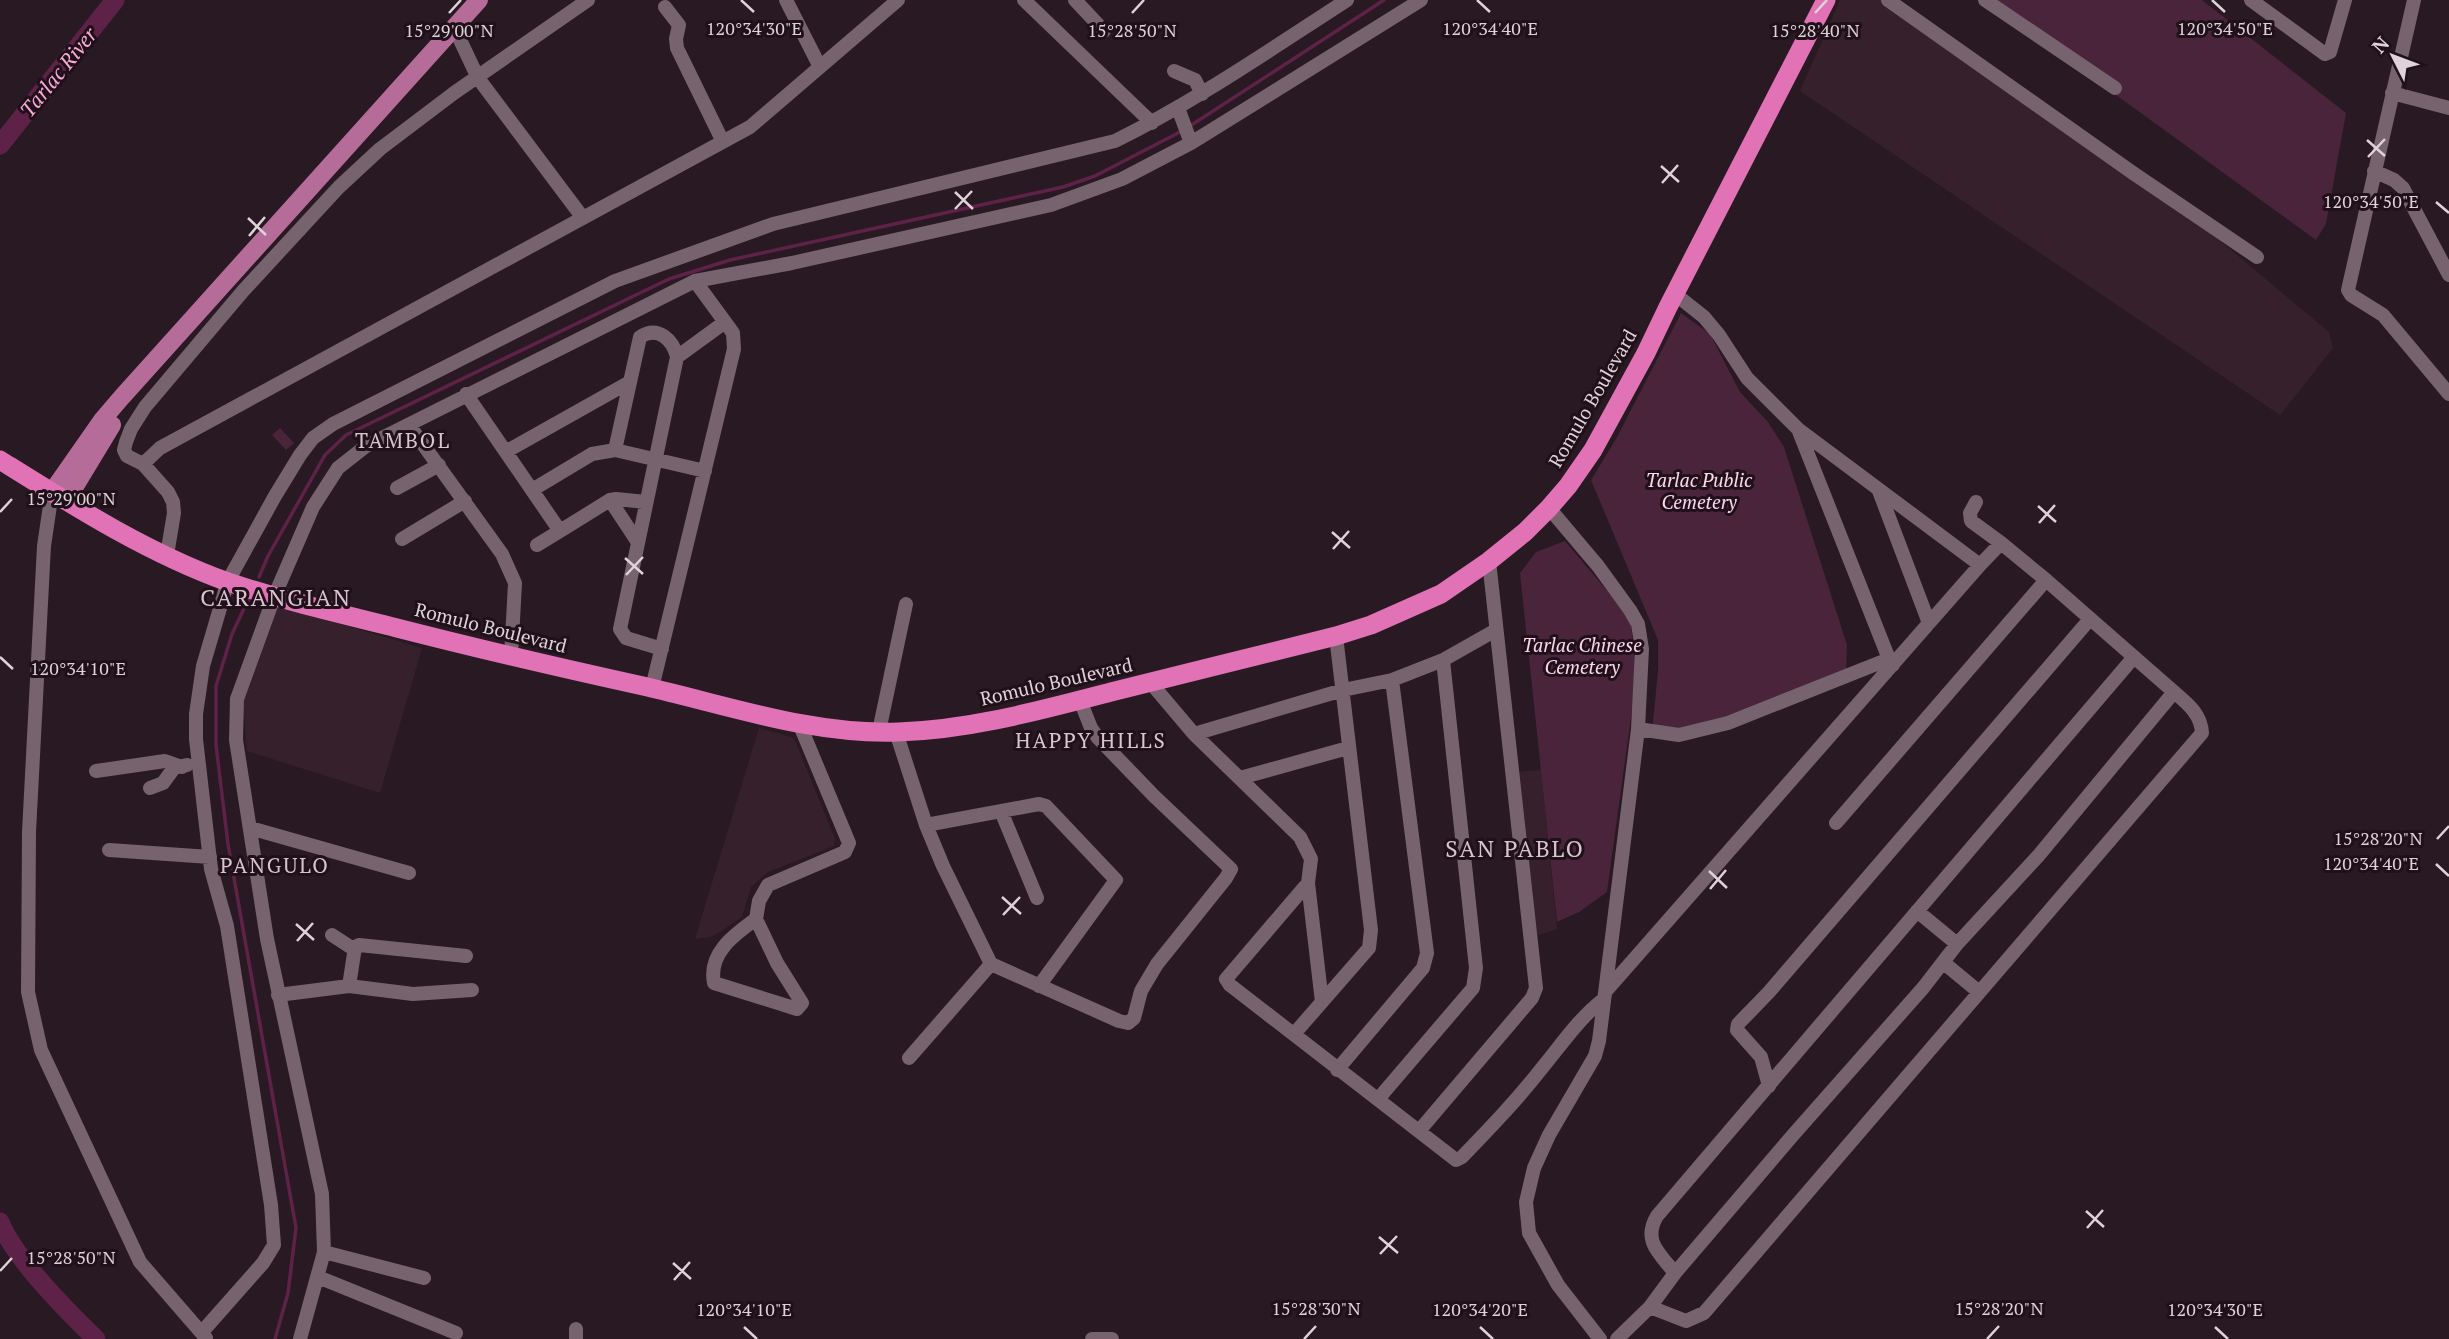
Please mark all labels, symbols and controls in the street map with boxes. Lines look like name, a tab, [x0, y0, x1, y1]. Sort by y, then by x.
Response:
text: 120°34'30"E	[706, 16, 802, 40]
text: 120°34'40"E	[1442, 16, 1538, 40]
text: 120°34'50"E	[2177, 16, 2273, 40]
text: 15°29'00"N	[404, 18, 494, 42]
text: 15°28'50"N	[1087, 18, 1177, 42]
text: 15°28'40"N	[1770, 18, 1860, 42]
water label: Tarlac River	[13, 21, 103, 123]
north arrow	[2358, 21, 2428, 91]
text: N	[2366, 30, 2395, 58]
text: 120°34'50"E	[2323, 189, 2419, 213]
street label: Romulo Boulevard	[1542, 324, 1642, 472]
district label: TAMBOL	[355, 426, 451, 454]
park label: Tarlac Public Cemetery	[1646, 467, 1753, 514]
text: 15°29'00"N	[26, 486, 116, 510]
district label: CARANGIAN	[200, 582, 352, 613]
street label: Romulo Boulevard	[413, 596, 570, 658]
park label: Tarlac Chinese Cemetery	[1522, 632, 1642, 679]
street label: Romulo Boulevard	[977, 651, 1135, 711]
text: 120°34'10"E	[30, 656, 126, 680]
district label: HAPPY HILLS	[1015, 726, 1167, 754]
text: 15°28'20"N	[2333, 826, 2423, 850]
district label: SAN PABLO	[1445, 833, 1585, 864]
district label: PANGULO	[220, 851, 330, 879]
text: 120°34'40"E	[2323, 851, 2419, 875]
text: 15°28'50"N	[26, 1245, 116, 1269]
text: 15°28'30"N	[1271, 1296, 1361, 1320]
text: 15°28'20"N	[1954, 1296, 2044, 1320]
text: 120°34'10"E	[696, 1297, 792, 1321]
text: 120°34'20"E	[1432, 1297, 1528, 1321]
text: 120°34'30"E	[2167, 1297, 2263, 1321]

